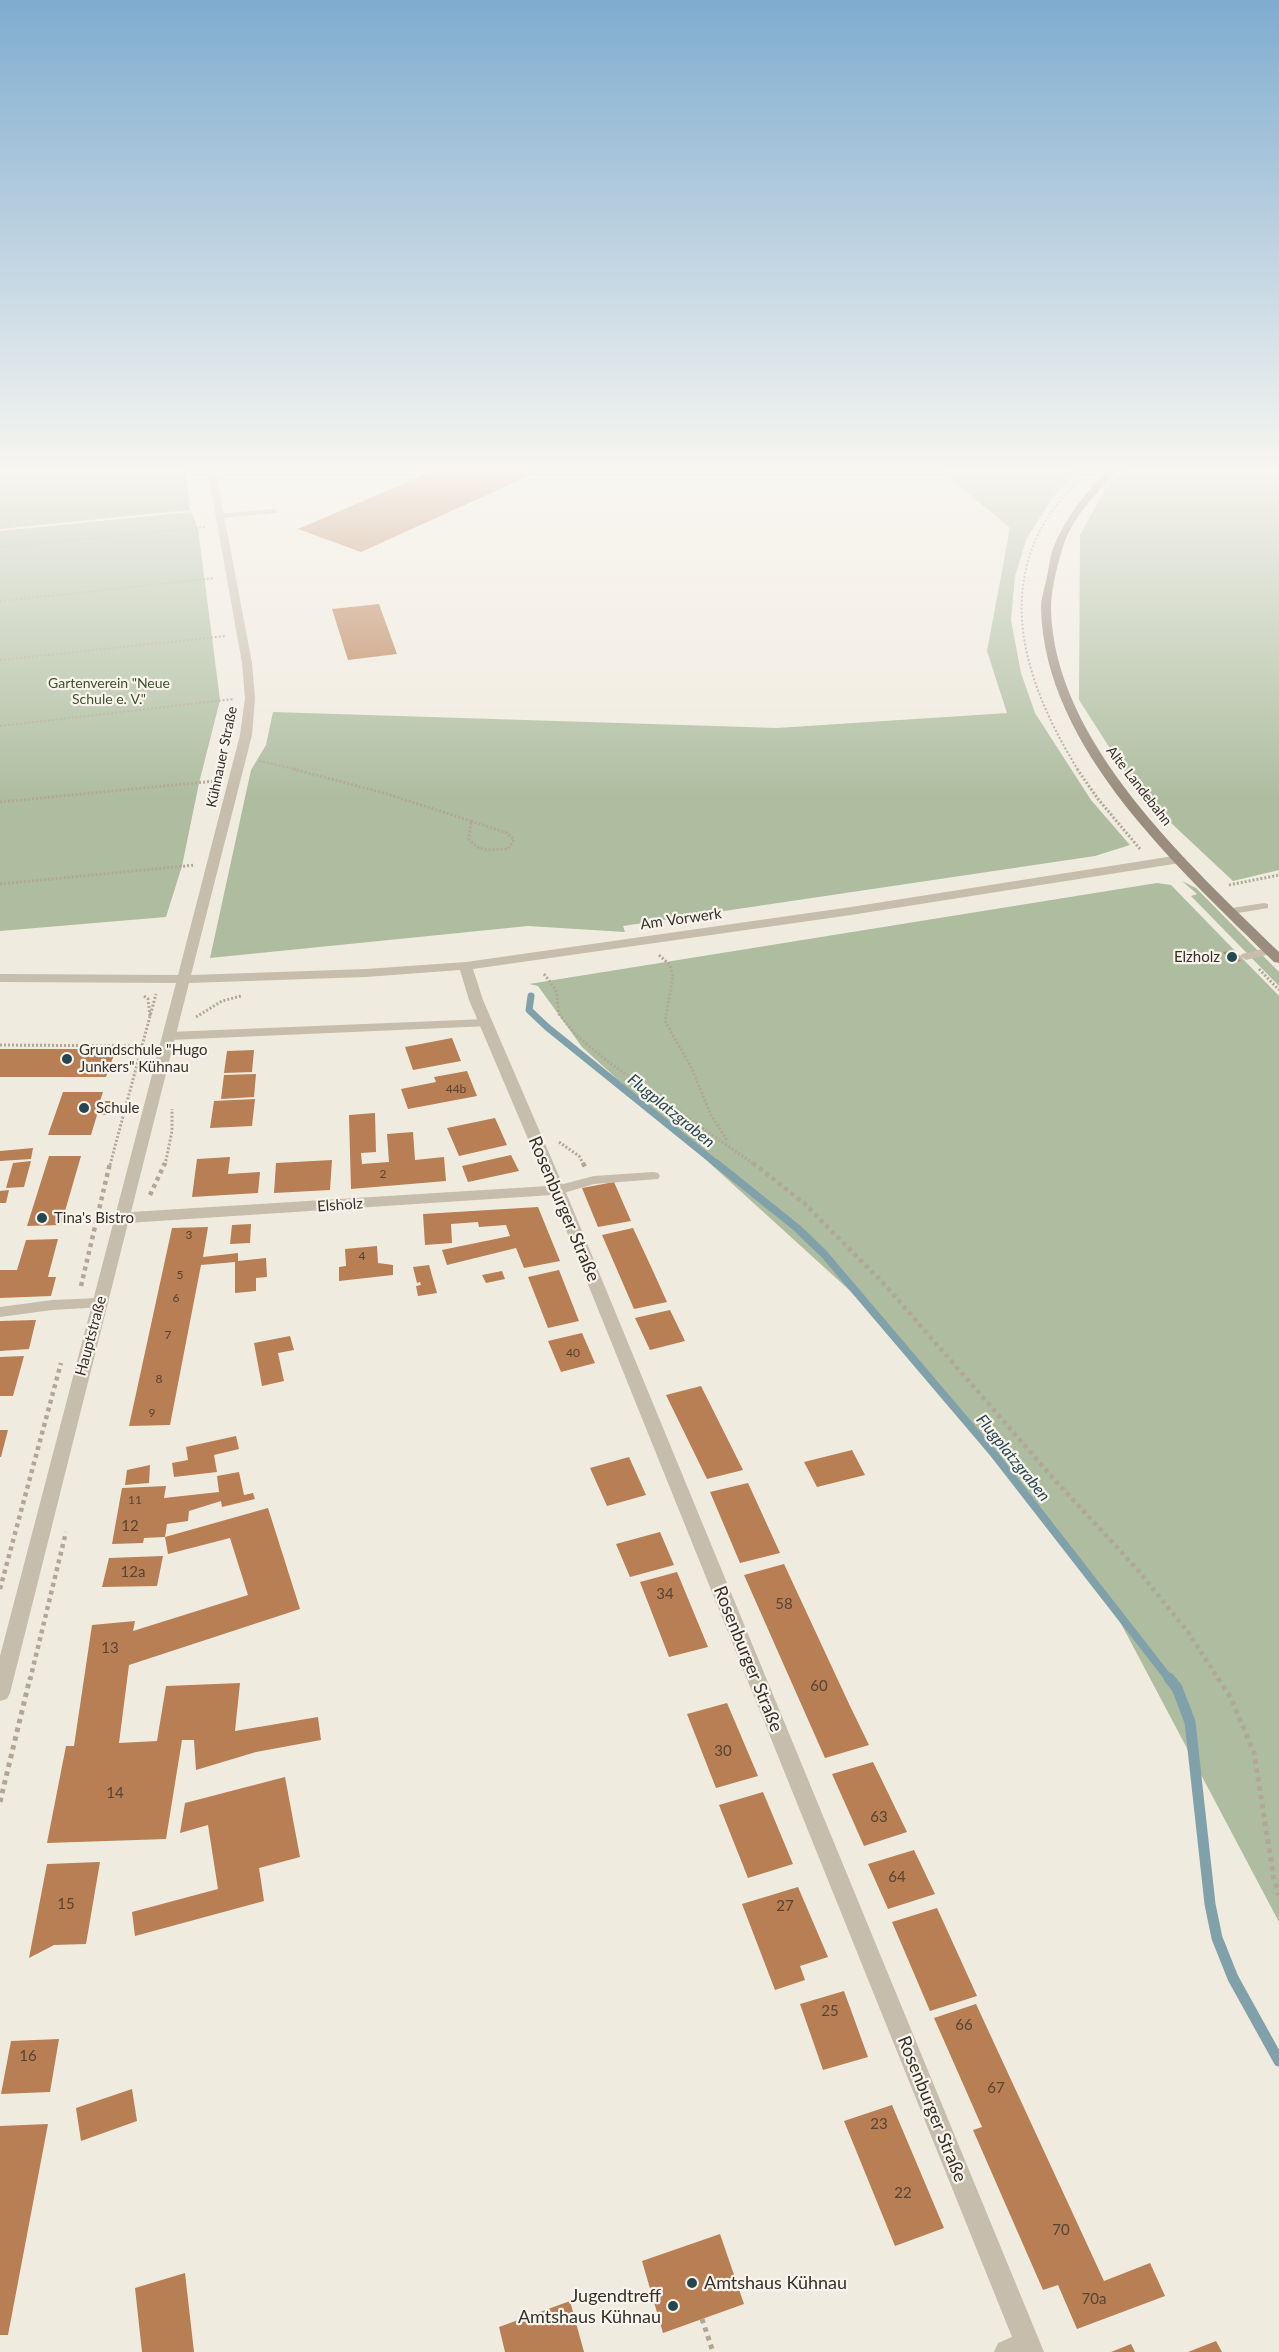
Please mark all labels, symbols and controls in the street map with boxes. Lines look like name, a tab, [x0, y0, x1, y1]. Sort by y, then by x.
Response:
park label: Gartenverein "Neue Schule e. V."	[48, 675, 170, 708]
street label: Kühnauer Straße	[203, 705, 241, 809]
street label: Alte Landebahn	[1103, 743, 1175, 829]
street label: Am Vorwerk	[639, 904, 723, 934]
place label: Elzholz	[1174, 948, 1220, 966]
marker: Elzholz	[1225, 950, 1239, 964]
place label: Grundschule "Hugo Junkers" Kühnau	[79, 1041, 208, 1076]
marker: Grundschule "Hugo Junkers" Kühnau	[60, 1052, 74, 1066]
water label: Flugplatzgraben	[624, 1070, 718, 1152]
house number: 44b	[446, 1082, 466, 1096]
place label: Schule	[96, 1099, 139, 1117]
marker: Schule	[77, 1101, 91, 1115]
street label: Rosenburger Straße	[524, 1133, 604, 1285]
house number: 2	[380, 1167, 386, 1181]
street label: Elsholz	[317, 1194, 363, 1216]
place label: Tina's Bistro	[54, 1209, 134, 1227]
marker: Tina's Bistro	[35, 1211, 49, 1225]
house number: 3	[186, 1228, 192, 1242]
house number: 4	[359, 1249, 365, 1263]
house number: 5	[177, 1268, 183, 1282]
house number: 6	[173, 1291, 179, 1305]
street label: Hauptstraße	[72, 1294, 110, 1378]
house number: 7	[165, 1328, 171, 1342]
house number: 40	[566, 1346, 580, 1360]
house number: 8	[156, 1372, 162, 1386]
house number: 9	[149, 1406, 155, 1420]
water label: Flugplatzgraben	[972, 1411, 1054, 1505]
house number: 11	[128, 1493, 142, 1507]
house number: 12	[121, 1517, 139, 1535]
house number: 12a	[121, 1563, 145, 1581]
street label: Rosenburger Straße	[709, 1583, 787, 1735]
house number: 34	[656, 1585, 674, 1603]
house number: 58	[775, 1595, 793, 1613]
house number: 13	[101, 1639, 119, 1657]
house number: 60	[810, 1677, 828, 1695]
house number: 30	[714, 1742, 732, 1760]
house number: 14	[106, 1784, 124, 1802]
house number: 63	[870, 1808, 888, 1826]
house number: 64	[888, 1868, 906, 1886]
house number: 15	[57, 1895, 75, 1913]
house number: 27	[776, 1897, 794, 1915]
house number: 25	[821, 2002, 839, 2020]
house number: 66	[955, 2016, 973, 2034]
street label: Rosenburger Straße	[893, 2033, 971, 2185]
house number: 16	[19, 2047, 37, 2065]
house number: 67	[987, 2079, 1005, 2097]
house number: 23	[870, 2115, 888, 2133]
house number: 22	[894, 2184, 912, 2202]
house number: 70	[1052, 2221, 1070, 2239]
place label: Amtshaus Kühnau	[704, 2272, 847, 2294]
marker: Amtshaus Kühnau	[685, 2276, 699, 2290]
place label: Jugendtreff Amtshaus Kühnau	[518, 2285, 661, 2328]
house number: 70a	[1082, 2290, 1106, 2308]
marker: Jugendtreff Amtshaus Kühnau	[666, 2299, 680, 2313]

